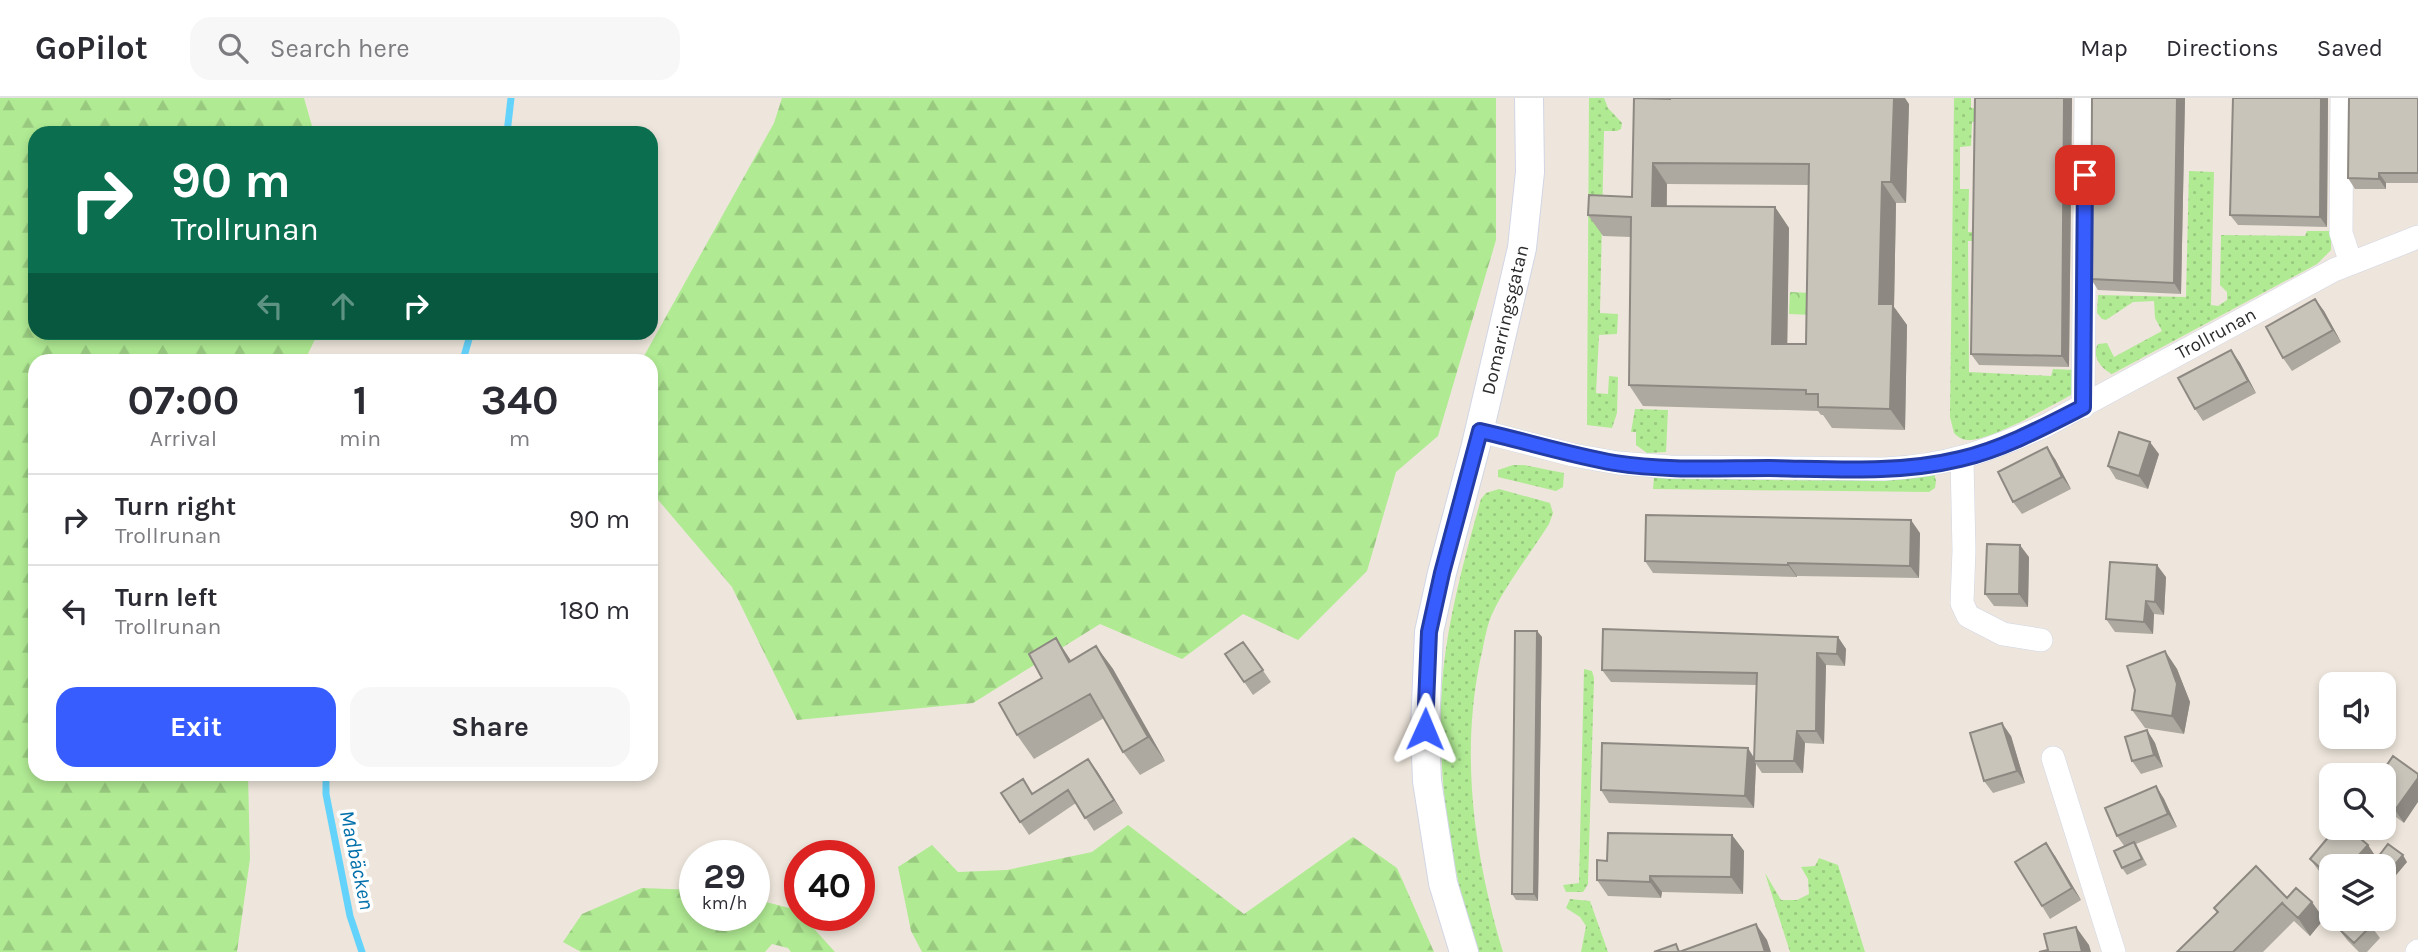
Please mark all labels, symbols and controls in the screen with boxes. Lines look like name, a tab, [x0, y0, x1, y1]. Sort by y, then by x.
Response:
search box	[190, 17, 680, 80]
text: GoPilot	[35, 29, 148, 67]
icon: search	[214, 29, 252, 67]
text: Search here	[270, 33, 410, 64]
text: Map	[2080, 34, 2128, 62]
text: Directions	[2166, 34, 2279, 62]
text: Saved	[2317, 34, 2383, 62]
pin	[2055, 145, 2115, 205]
text: 90 m	[171, 152, 291, 209]
icon: right	[56, 154, 147, 245]
icon: arrive	[2066, 156, 2104, 194]
text: Trollrunan	[171, 211, 319, 248]
street label: Domarringsgatan	[1477, 243, 1533, 397]
icon: left	[251, 287, 289, 325]
icon: ahead	[324, 287, 362, 325]
icon: right	[397, 287, 435, 325]
street label: Trollrunan	[2172, 303, 2260, 364]
text: 07:00	[128, 375, 239, 425]
text: 1	[353, 375, 368, 425]
text: 340	[481, 375, 558, 425]
text: Arrival	[150, 425, 217, 452]
text: min	[339, 425, 381, 452]
text: m	[509, 425, 530, 452]
text: Turn right	[115, 491, 236, 522]
icon: right	[56, 501, 94, 539]
text: 90 m	[569, 504, 630, 535]
text: Trollrunan	[115, 522, 221, 549]
text: Turn left	[115, 582, 217, 613]
icon: left	[56, 592, 94, 630]
text: 180 m	[560, 595, 630, 626]
text: Trollrunan	[115, 613, 221, 640]
map controls	[2319, 672, 2396, 931]
button: sound	[2319, 672, 2396, 749]
button: Exit	[56, 687, 336, 767]
button: Share	[350, 687, 630, 767]
position arrow	[1388, 692, 1462, 766]
button: search	[2319, 763, 2396, 840]
water label: Madbäcken	[335, 808, 379, 912]
speed limit sign: 40	[784, 840, 875, 931]
button: layers	[2319, 854, 2396, 931]
text: 29	[703, 856, 746, 897]
text: km/h	[702, 892, 747, 914]

